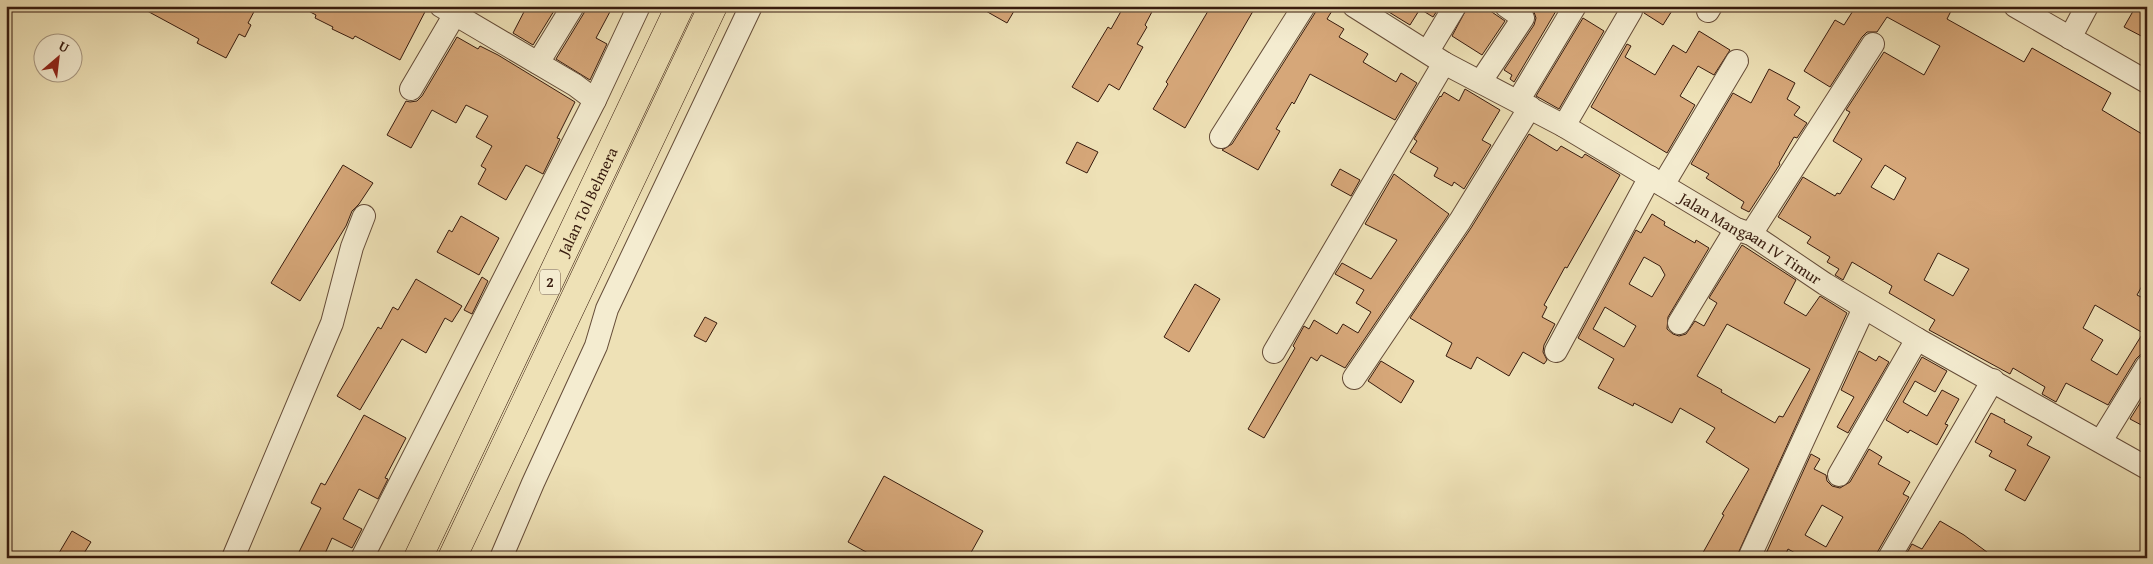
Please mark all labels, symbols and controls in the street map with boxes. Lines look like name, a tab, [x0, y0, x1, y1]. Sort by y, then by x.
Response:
north arrow	[32, 32, 82, 82]
text: U	[55, 35, 73, 58]
street label: Jalan Tol Belmera	[550, 143, 624, 261]
street label: Jalan Mangaan IV Timur	[1673, 185, 1827, 291]
road number: 2	[540, 270, 560, 294]

